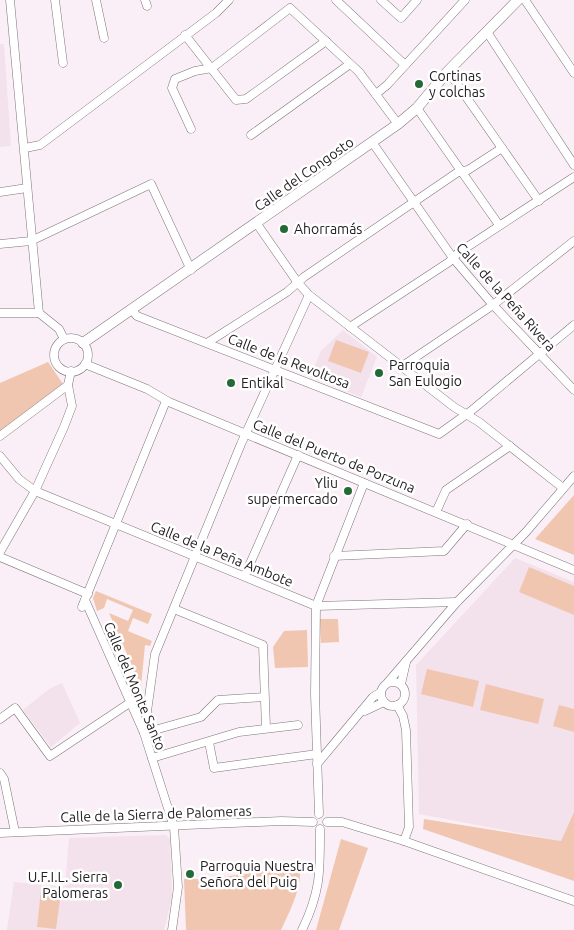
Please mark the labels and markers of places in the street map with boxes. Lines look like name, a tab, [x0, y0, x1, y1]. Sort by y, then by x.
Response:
place label: Cortinas y colchas	[429, 68, 485, 100]
marker: Cortinas y colchas	[413, 78, 425, 90]
place label: Ahorramás	[294, 221, 362, 237]
marker: Ahorramás	[278, 223, 290, 235]
place label: Parroquia San Eulogio	[389, 357, 462, 389]
marker: Parroquia San Eulogio	[373, 367, 385, 379]
place label: Entikal	[241, 375, 284, 391]
marker: Entikal	[225, 377, 237, 389]
place label: Yliu supermercado	[248, 475, 338, 507]
marker: Yliu supermercado	[342, 485, 354, 497]
place label: Parroquia Nuestra Señora del Puig	[200, 858, 314, 890]
marker: Parroquia Nuestra Señora del Puig	[184, 868, 196, 880]
place label: U.F.I.L. Sierra Palomeras	[28, 869, 108, 901]
marker: U.F.I.L. Sierra Palomeras	[112, 879, 124, 891]

